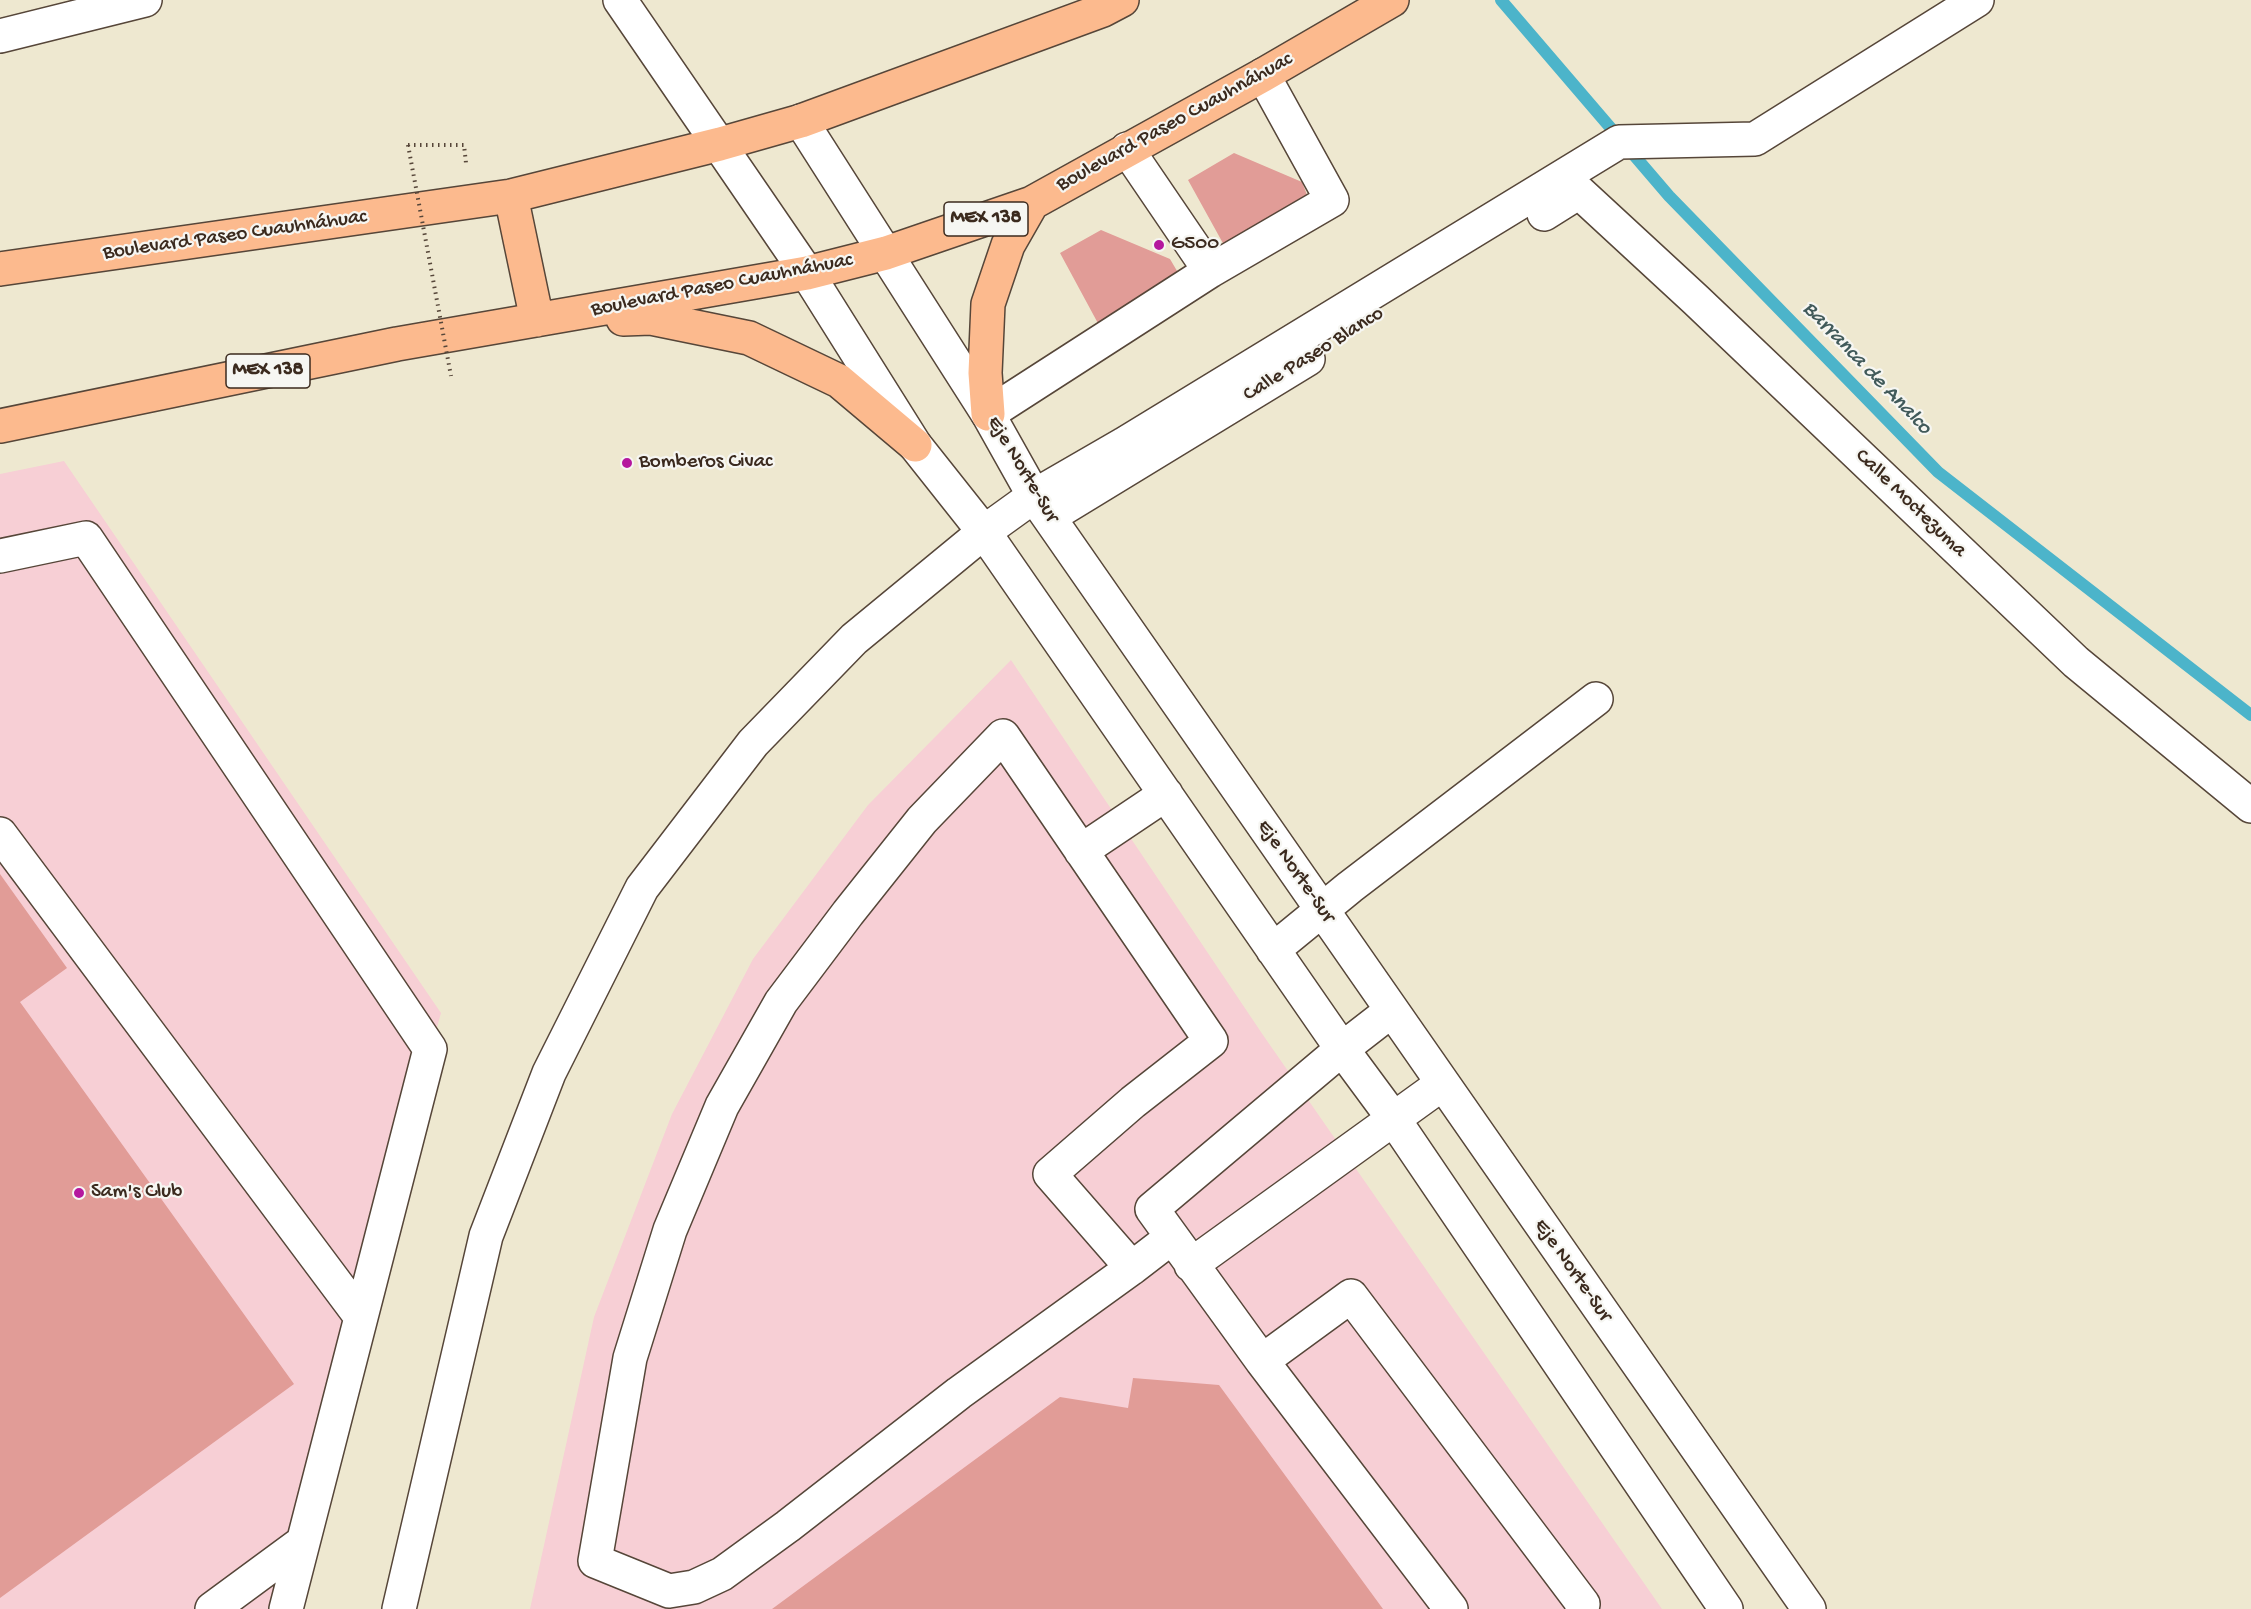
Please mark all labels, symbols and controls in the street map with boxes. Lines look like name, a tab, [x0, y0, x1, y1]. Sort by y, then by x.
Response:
street label: Boulevard Paseo Cuauhnáhuac	[1053, 48, 1297, 198]
road number: MEX 138	[944, 202, 1028, 236]
street label: Boulevard Paseo Cuauhnáhuac	[102, 205, 368, 267]
place label: G500	[1171, 232, 1219, 258]
marker: G500	[1152, 238, 1166, 252]
street label: Boulevard Paseo Cuauhnáhuac	[589, 248, 855, 324]
water label: Barranca de Analco	[1796, 297, 1936, 441]
street label: Calle Paseo Blanco	[1239, 302, 1389, 408]
road number: MEX 138	[226, 354, 310, 388]
street label: Eje Norte-Sur	[980, 412, 1064, 528]
street label: Calle Moctezuma	[1849, 444, 1971, 564]
place label: Bomberos Civac	[639, 450, 772, 476]
marker: Bomberos Civac	[620, 456, 634, 470]
street label: Eje Norte-Sur	[1250, 816, 1340, 928]
place label: Sam's Club	[91, 1180, 182, 1206]
marker: Sam's Club	[72, 1186, 86, 1200]
street label: Eje Norte-Sur	[1527, 1215, 1617, 1327]

